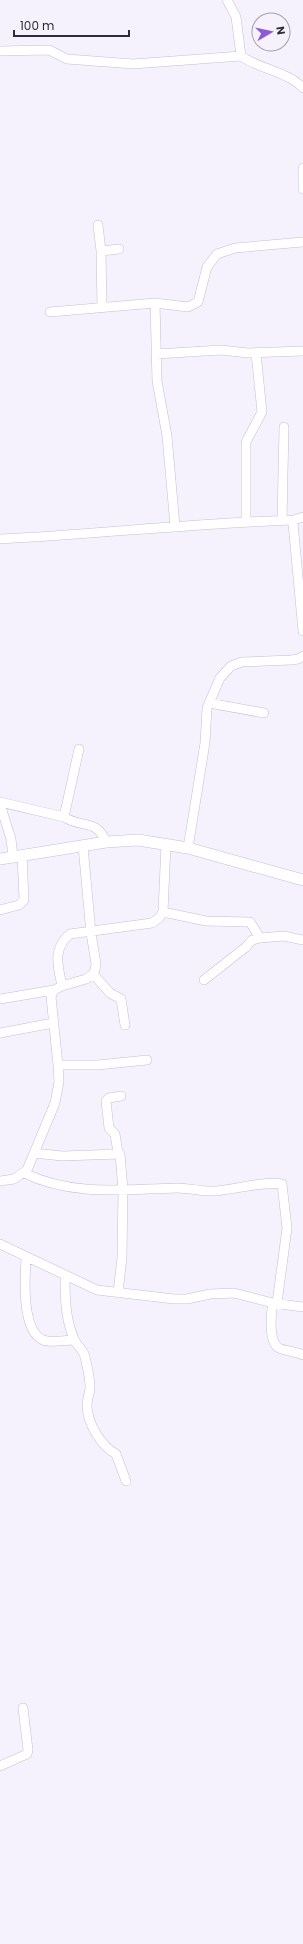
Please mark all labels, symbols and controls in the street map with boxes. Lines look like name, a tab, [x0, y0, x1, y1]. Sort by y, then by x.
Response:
scale bar	[14, 12, 129, 38]
north arrow	[251, 12, 291, 52]
text: 100 m	[20, 17, 54, 34]
text: N	[272, 25, 289, 36]

